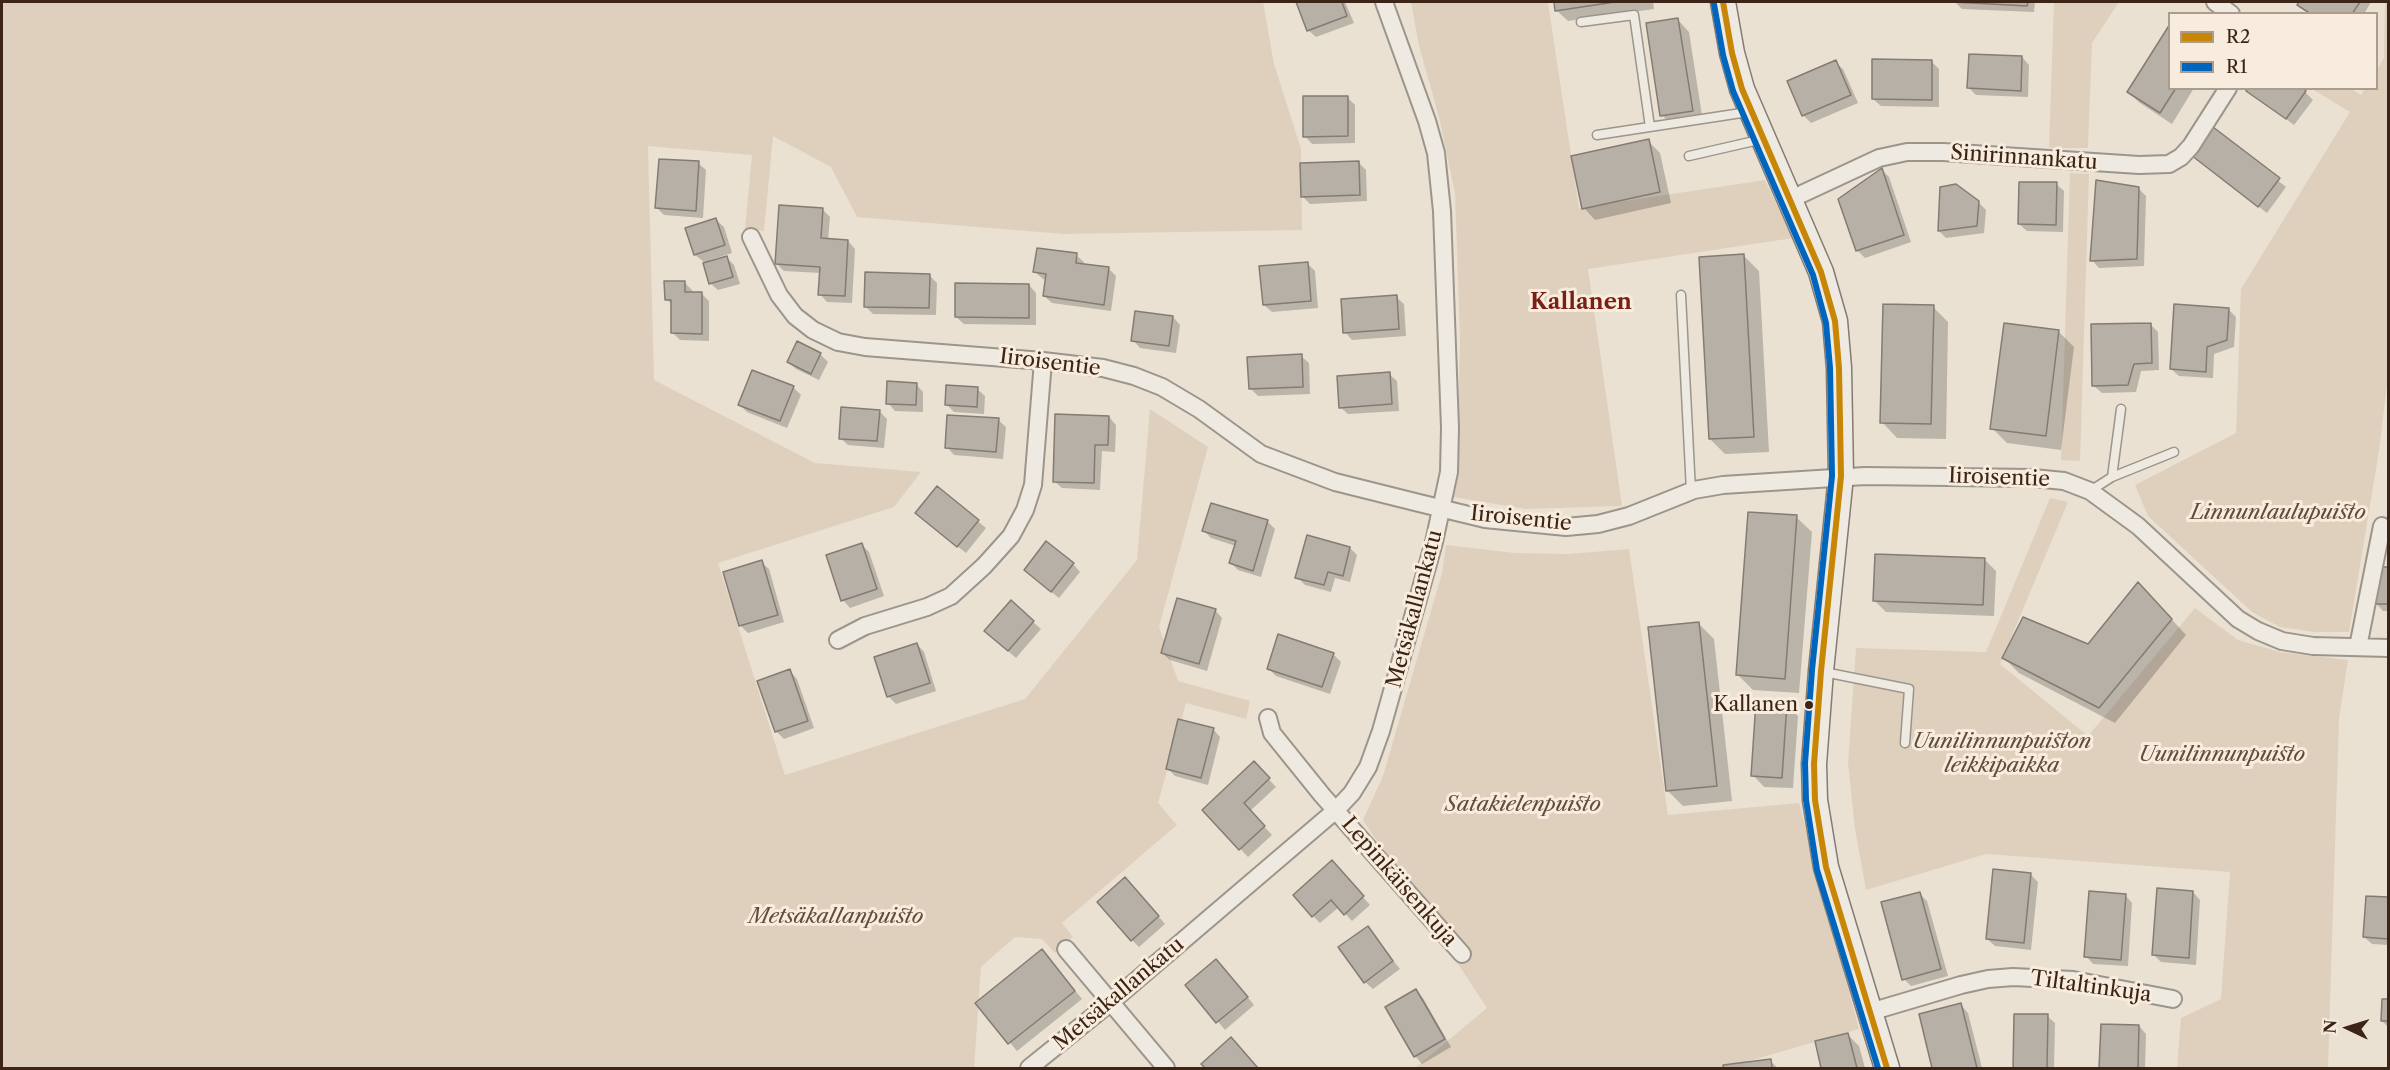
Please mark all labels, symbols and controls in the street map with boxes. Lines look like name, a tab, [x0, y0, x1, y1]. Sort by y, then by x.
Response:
legend	[2168, 12, 2378, 90]
text: R2	[2226, 26, 2250, 48]
text: R1	[2226, 56, 2247, 78]
street label: Sinirinnankatu	[1950, 140, 2098, 176]
district label: Kallanen	[1530, 290, 1632, 316]
street label: Iiroisentie	[998, 344, 1102, 382]
street label: Iiroisentie	[1948, 464, 2050, 492]
park label: Linnunlaulupuisto	[2190, 500, 2366, 526]
street label: Iiroisentie	[1469, 501, 1573, 537]
street label: Metsäkallankatu	[1382, 527, 1448, 691]
place label: Kallanen	[1713, 693, 1798, 717]
marker: Kallanen	[1803, 699, 1815, 711]
park label: Uunilinnunpuiston leikkipaikka	[1913, 729, 2091, 779]
park label: Uunilinnunpuisto	[2139, 742, 2305, 768]
park label: Satakielenpuisto	[1445, 792, 1601, 818]
street label: Lepinkäisenkuja	[1336, 812, 1462, 952]
park label: Metsäkallanpuisto	[749, 904, 923, 930]
street label: Metsäkallankatu	[1049, 932, 1189, 1056]
street label: Tiltaltinkuja	[2029, 966, 2153, 1008]
north arrow	[2318, 998, 2378, 1058]
text: N	[2320, 1019, 2341, 1034]

